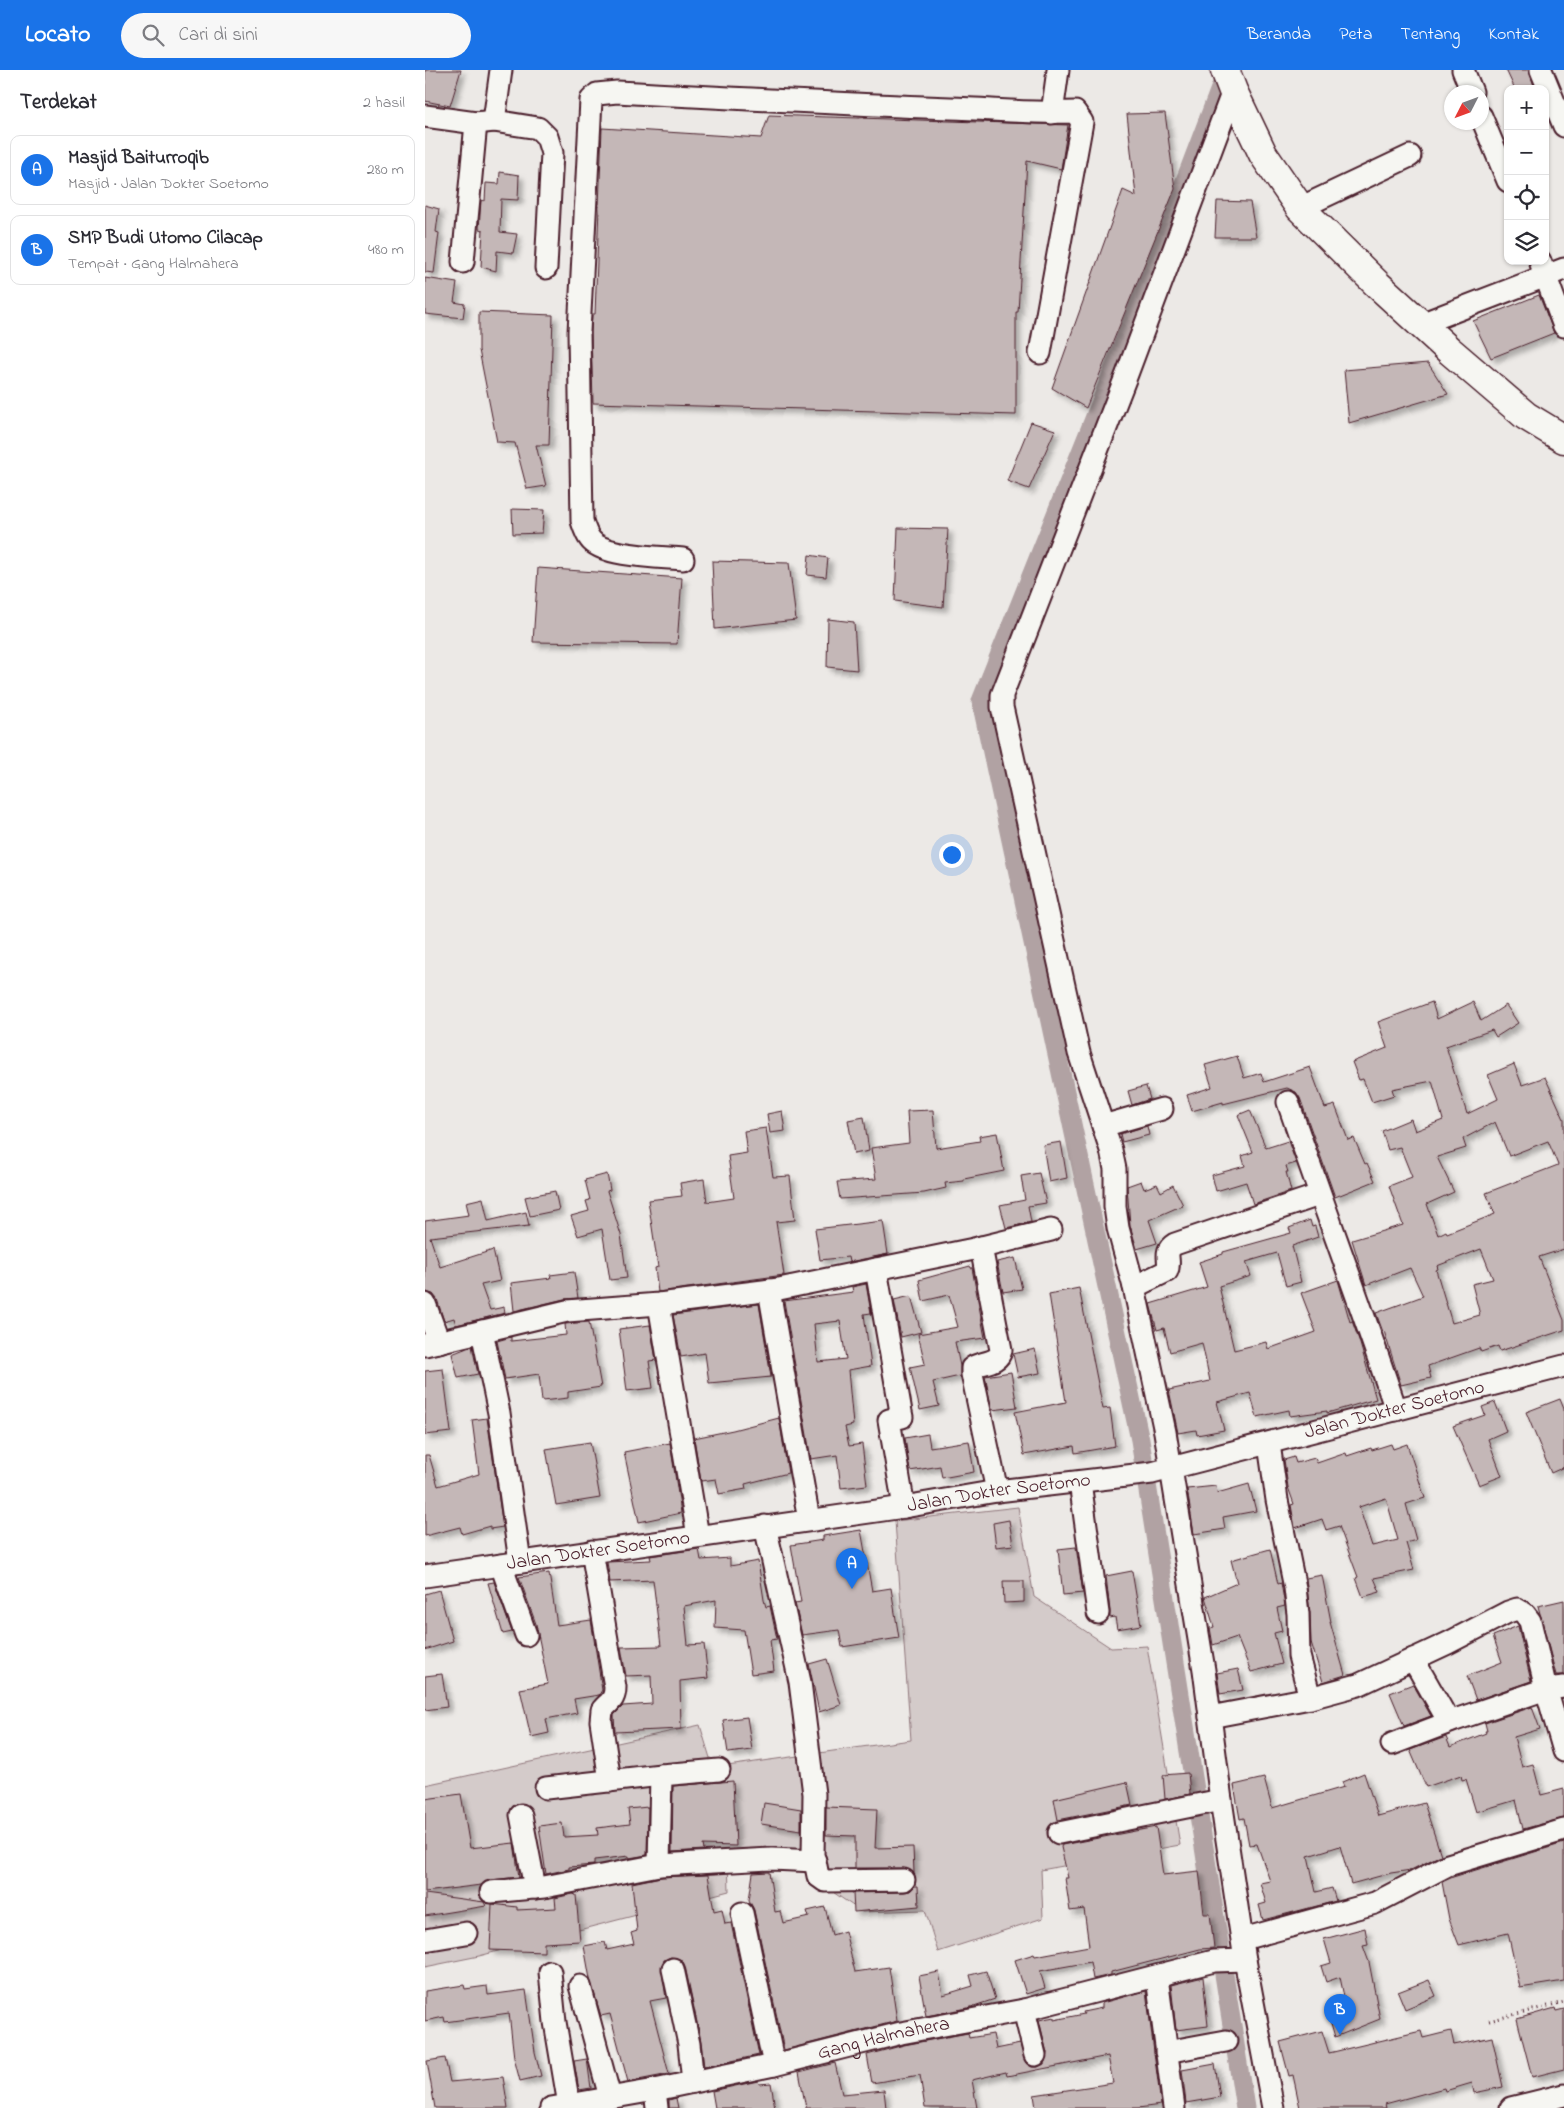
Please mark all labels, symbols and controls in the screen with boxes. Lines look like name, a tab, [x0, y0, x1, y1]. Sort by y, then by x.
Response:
search box	[121, 13, 471, 58]
text: Locato	[25, 18, 91, 53]
icon: search	[139, 21, 167, 49]
text: Cari di sini	[179, 22, 258, 49]
text: Beranda	[1247, 22, 1311, 48]
text: Peta	[1339, 22, 1372, 48]
text: Tentang	[1400, 22, 1460, 48]
text: Kontak	[1488, 22, 1539, 48]
north arrow	[1444, 85, 1489, 130]
map controls	[1504, 85, 1549, 265]
button: +	[1504, 85, 1549, 130]
text: Terdekat	[20, 88, 97, 118]
text: 2 hasil	[363, 91, 405, 115]
button: −	[1504, 130, 1549, 175]
text: Masjid Baiturroqib	[68, 145, 209, 172]
text: A	[32, 158, 42, 182]
text: 280 m	[367, 158, 404, 182]
text: Masjid · Jalan Dokter Soetomo	[68, 172, 269, 196]
button: locate	[1504, 175, 1549, 220]
button: layers	[1504, 220, 1549, 265]
text: SMP Budi Utomo Cilacap	[68, 225, 263, 252]
text: B	[32, 238, 42, 262]
text: 480 m	[368, 238, 404, 262]
text: Tempat · Gang Halmahera	[68, 252, 239, 276]
your location	[939, 842, 965, 868]
street label: Jalan Dokter Soetomo	[1301, 1373, 1488, 1447]
street label: Jalan Dokter Soetomo	[905, 1466, 1092, 1521]
street label: Jalan Dokter Soetomo	[505, 1524, 692, 1579]
pin: A	[836, 1548, 868, 1589]
pin: B	[1324, 1994, 1356, 2035]
street label: Gang Halmahera	[814, 2010, 952, 2068]

